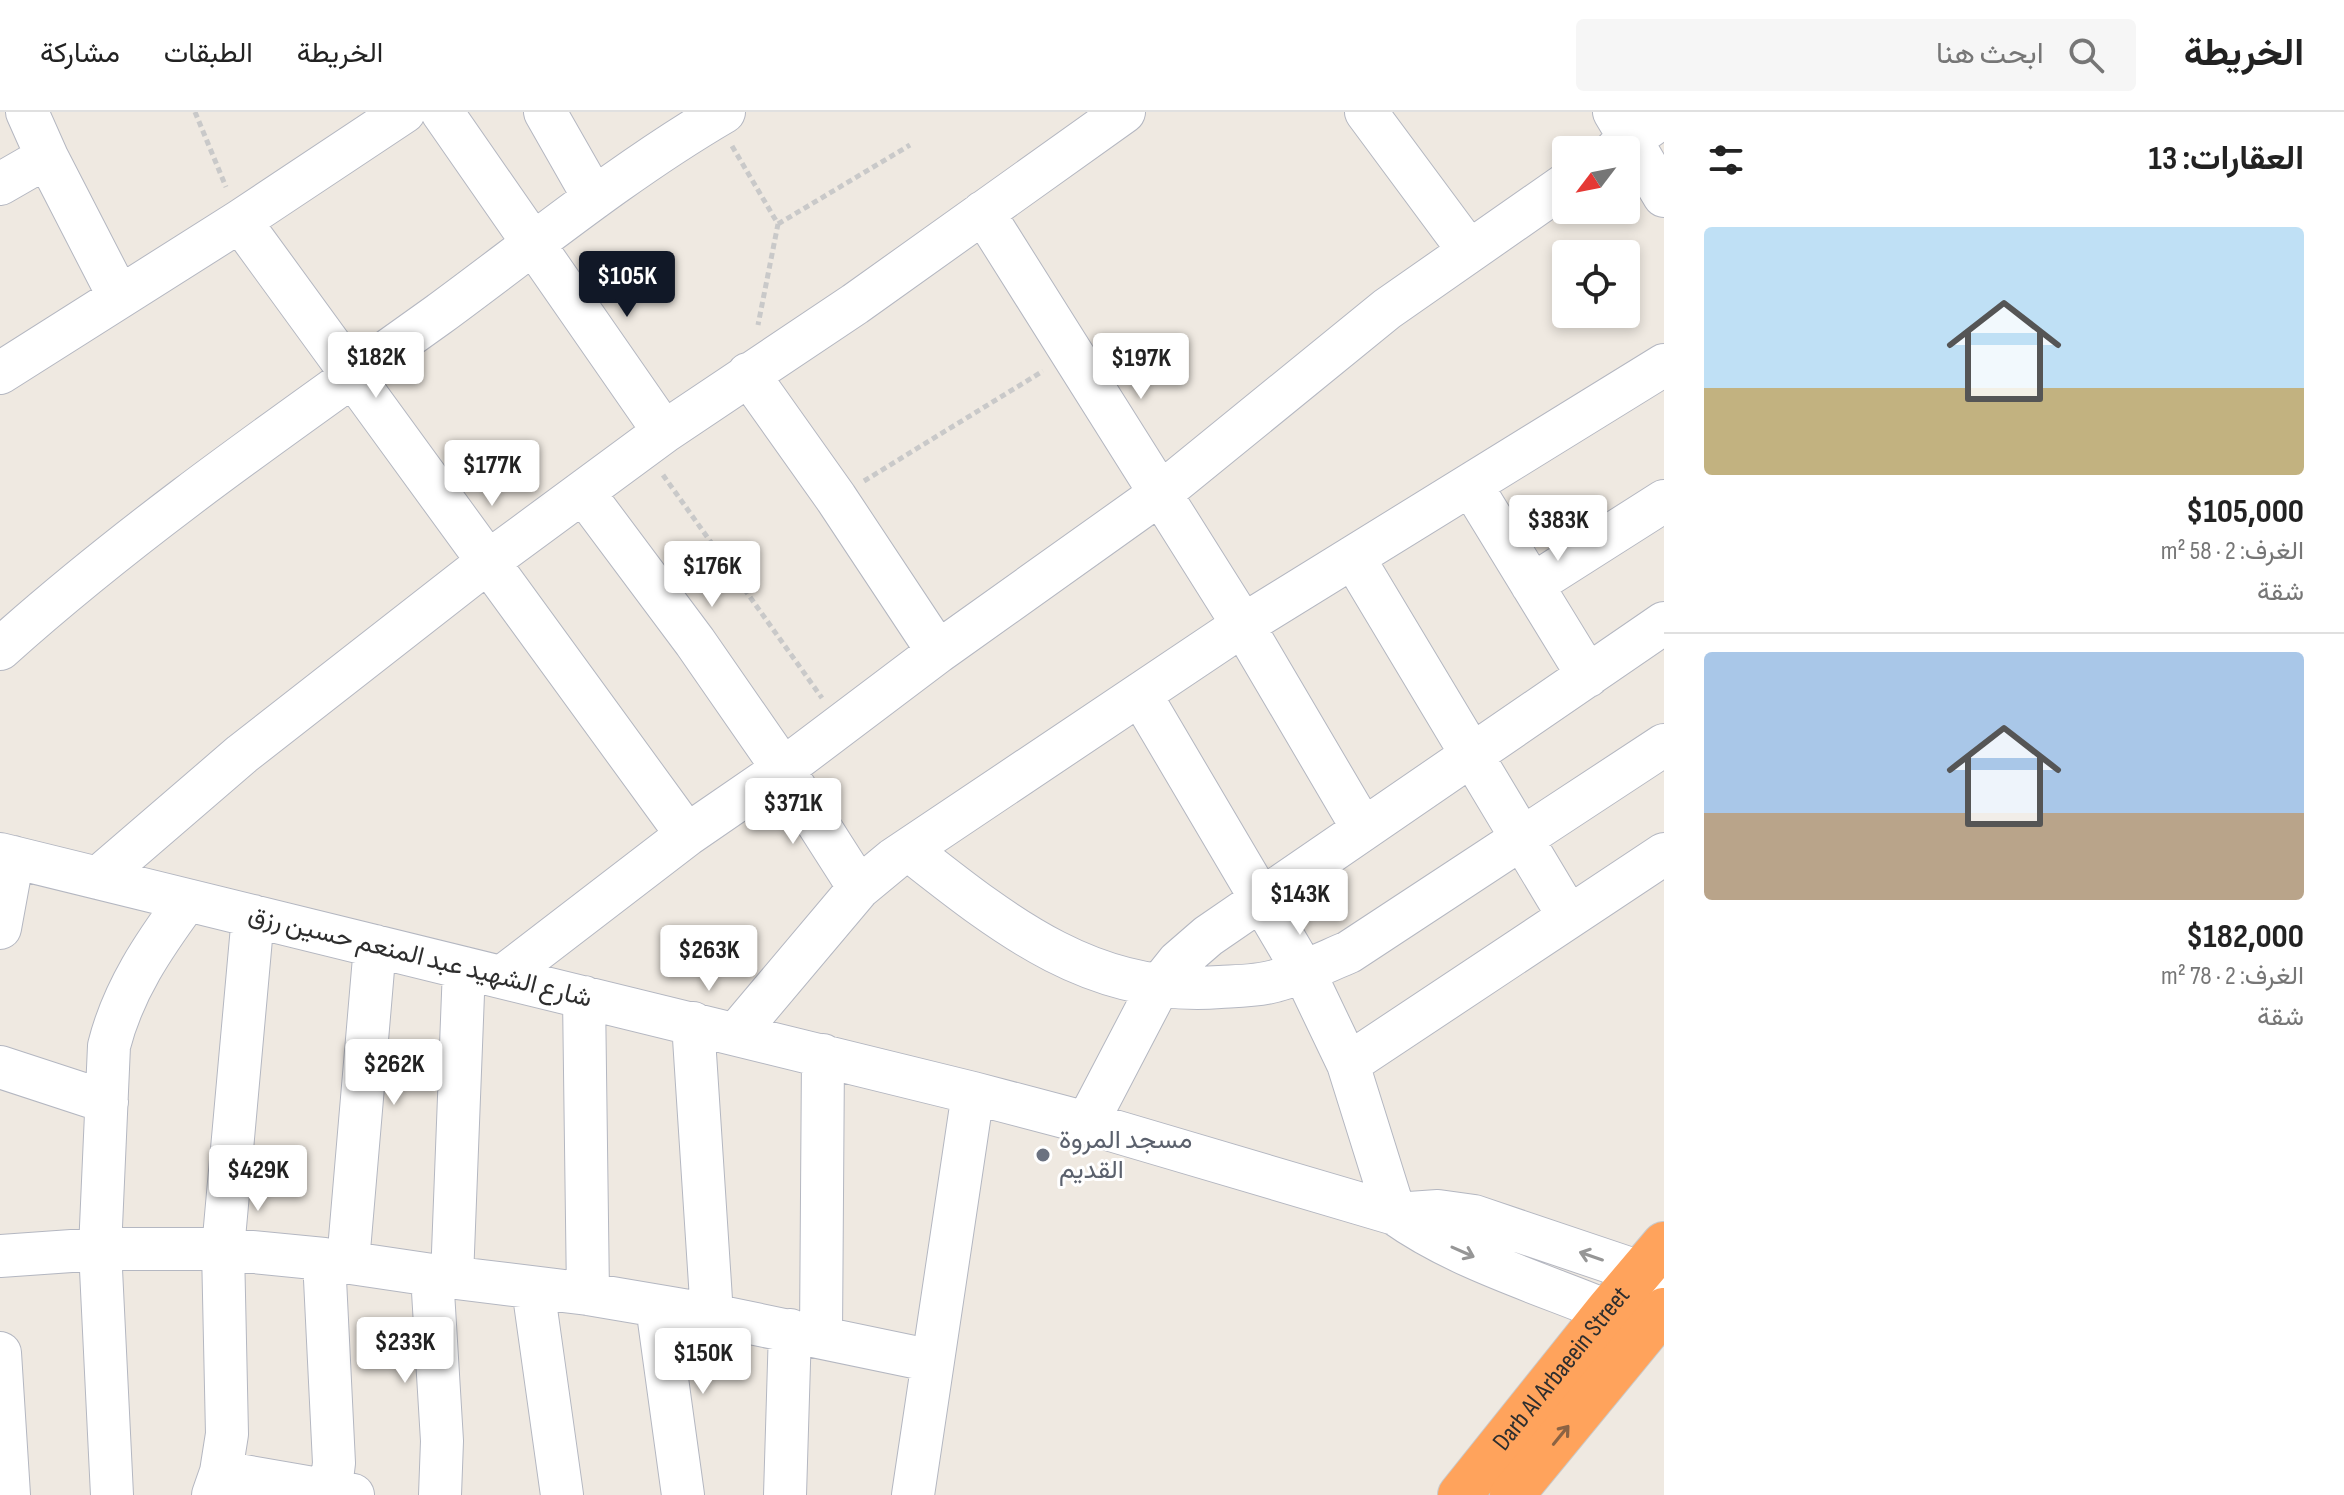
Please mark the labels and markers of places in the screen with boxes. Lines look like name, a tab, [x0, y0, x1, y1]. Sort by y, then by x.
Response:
pin: $105K	[571, 251, 683, 319]
pin: $182K	[320, 332, 432, 400]
pin: $197K	[1085, 333, 1197, 401]
pin: $177K	[436, 440, 548, 508]
pin: $383K	[1502, 495, 1614, 563]
pin: $176K	[656, 541, 768, 609]
pin: $371K	[737, 778, 849, 846]
pin: $143K	[1244, 869, 1356, 937]
pin: $263K	[653, 925, 765, 993]
pin: $262K	[338, 1039, 450, 1107]
place label: مسجد المروة القديم	[1059, 1125, 1192, 1186]
pin: $429K	[202, 1145, 314, 1213]
marker: مسجد المروة القديم	[1034, 1146, 1052, 1164]
pin: $233K	[349, 1317, 461, 1385]
pin: $150K	[647, 1328, 759, 1396]

